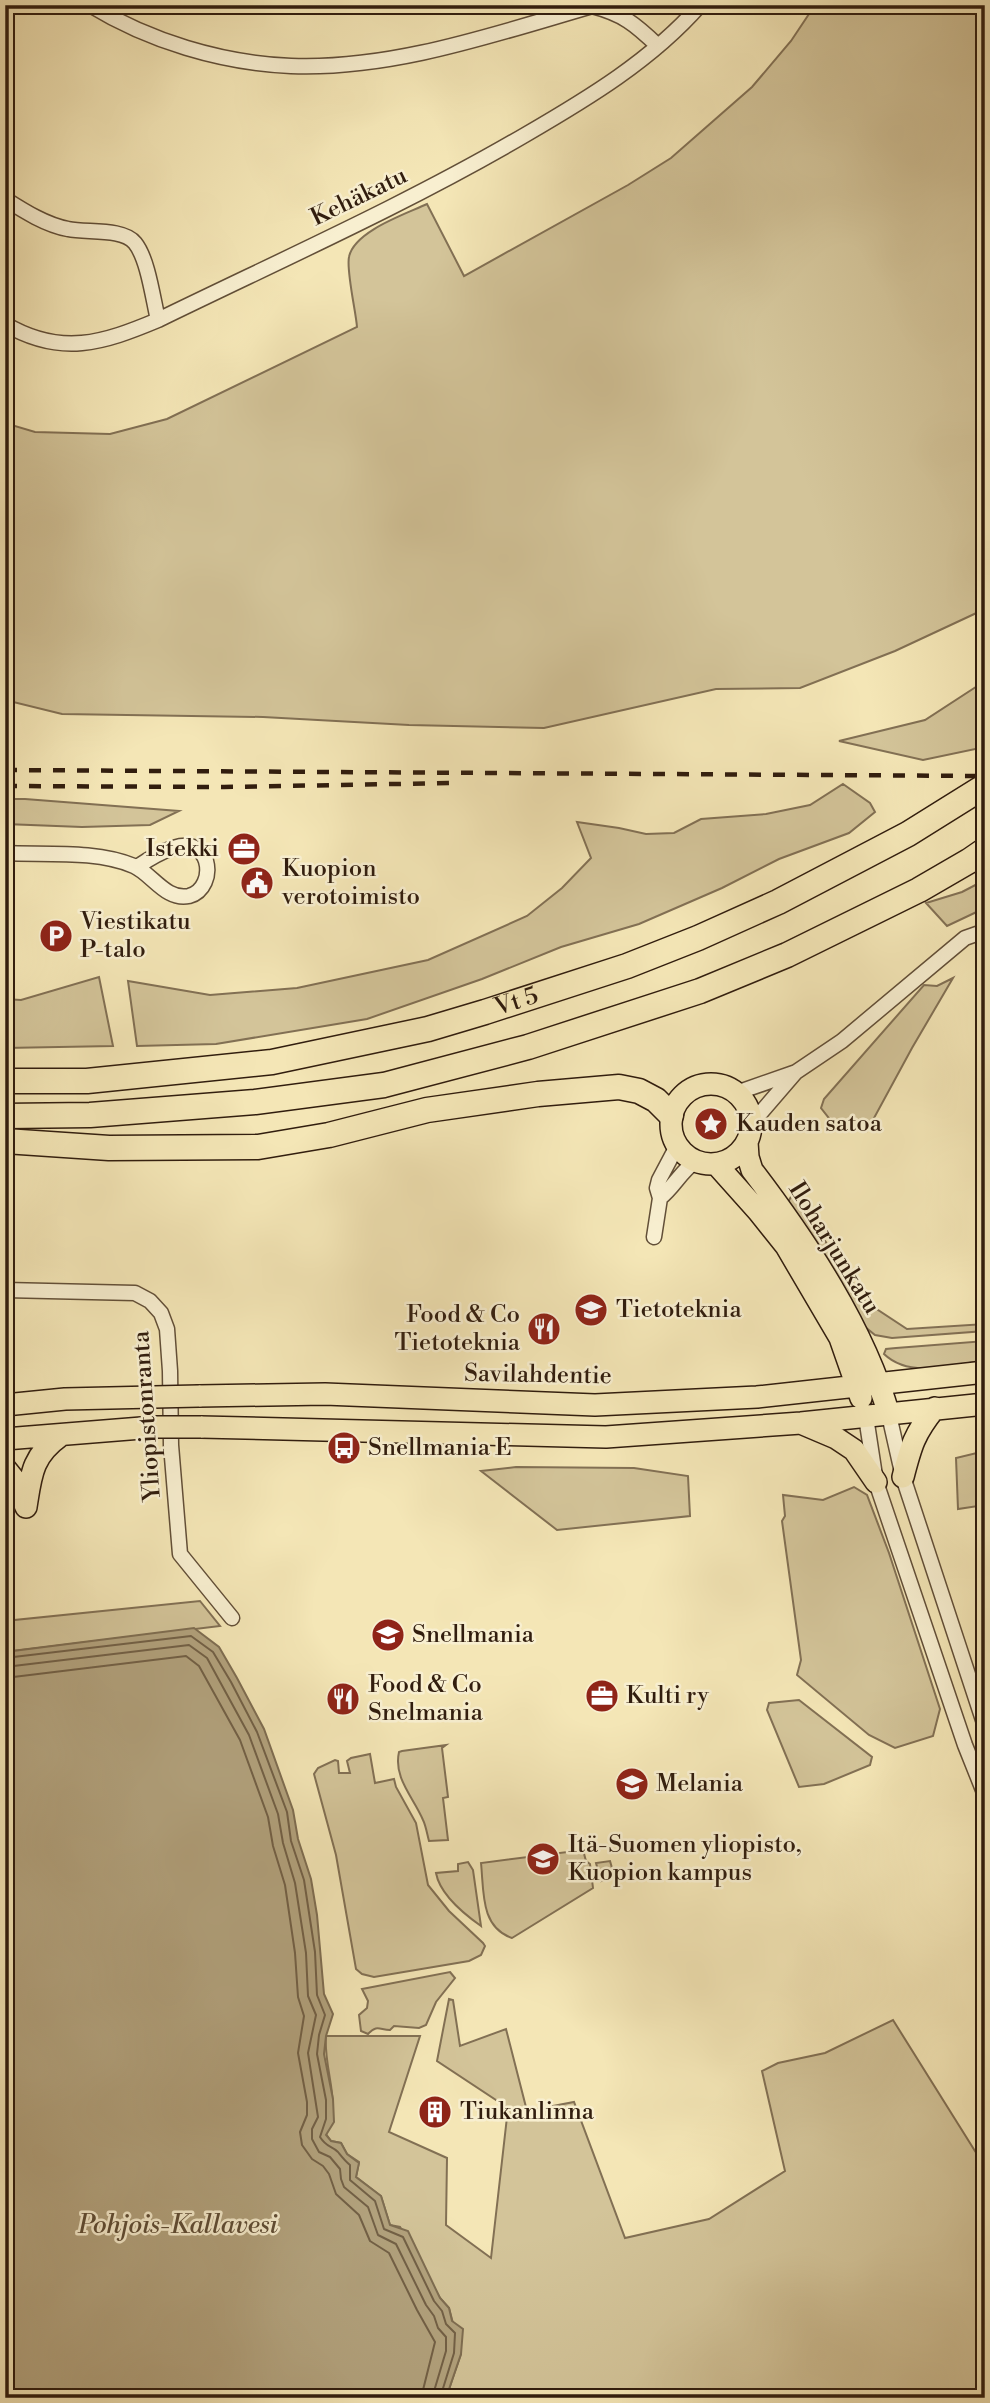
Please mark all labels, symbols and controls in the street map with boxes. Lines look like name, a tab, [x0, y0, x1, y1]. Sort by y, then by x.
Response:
street label: Kehäkatu	[306, 161, 412, 233]
office icon: Istekki	[225, 830, 263, 868]
place label: Istekki	[146, 834, 219, 864]
place label: Kuopion verotoimisto	[281, 854, 420, 912]
public building icon: Kuopion verotoimisto	[238, 864, 276, 902]
place label: Viestikatu P-talo	[79, 907, 191, 965]
parking icon: Viestikatu P-talo	[37, 917, 75, 955]
street label: Vt 5	[490, 981, 542, 1023]
place icon: Kauden satoa	[692, 1105, 730, 1143]
place label: Kauden satoa	[736, 1109, 883, 1139]
street label: Iloharjunkatu	[781, 1176, 887, 1320]
school or university icon: Tietoteknia	[572, 1291, 610, 1329]
place label: Tietoteknia	[616, 1295, 742, 1325]
place label: Food & Co Tietoteknia	[394, 1300, 521, 1358]
restaurant icon: Food & Co Tietoteknia	[525, 1310, 563, 1348]
street label: Yliopistonranta	[126, 1329, 168, 1504]
street label: Savilahdentie	[464, 1359, 612, 1391]
bus stop icon: Snellmania E	[325, 1429, 363, 1467]
place label: Snellmania E	[368, 1433, 511, 1463]
school or university icon: Snellmania	[369, 1616, 407, 1654]
place label: Snellmania	[412, 1620, 535, 1650]
place label: Food & Co Snelmania	[368, 1670, 484, 1728]
office icon: Kulti ry	[583, 1677, 621, 1715]
restaurant icon: Food & Co Snelmania	[324, 1680, 362, 1718]
place label: Kulti ry	[626, 1681, 709, 1711]
school or university icon: Melania	[613, 1765, 651, 1803]
place label: Melania	[656, 1769, 744, 1799]
place label: Itä-Suomen yliopisto, Kuopion kampus	[568, 1830, 802, 1888]
school or university icon: Itä-Suomen yliopisto, Kuopion kampus	[524, 1840, 562, 1878]
building icon: Tiukanlinna	[416, 2093, 454, 2131]
place label: Tiukanlinna	[460, 2097, 595, 2127]
water label: Pohjois-Kallavesi	[77, 2209, 279, 2241]

